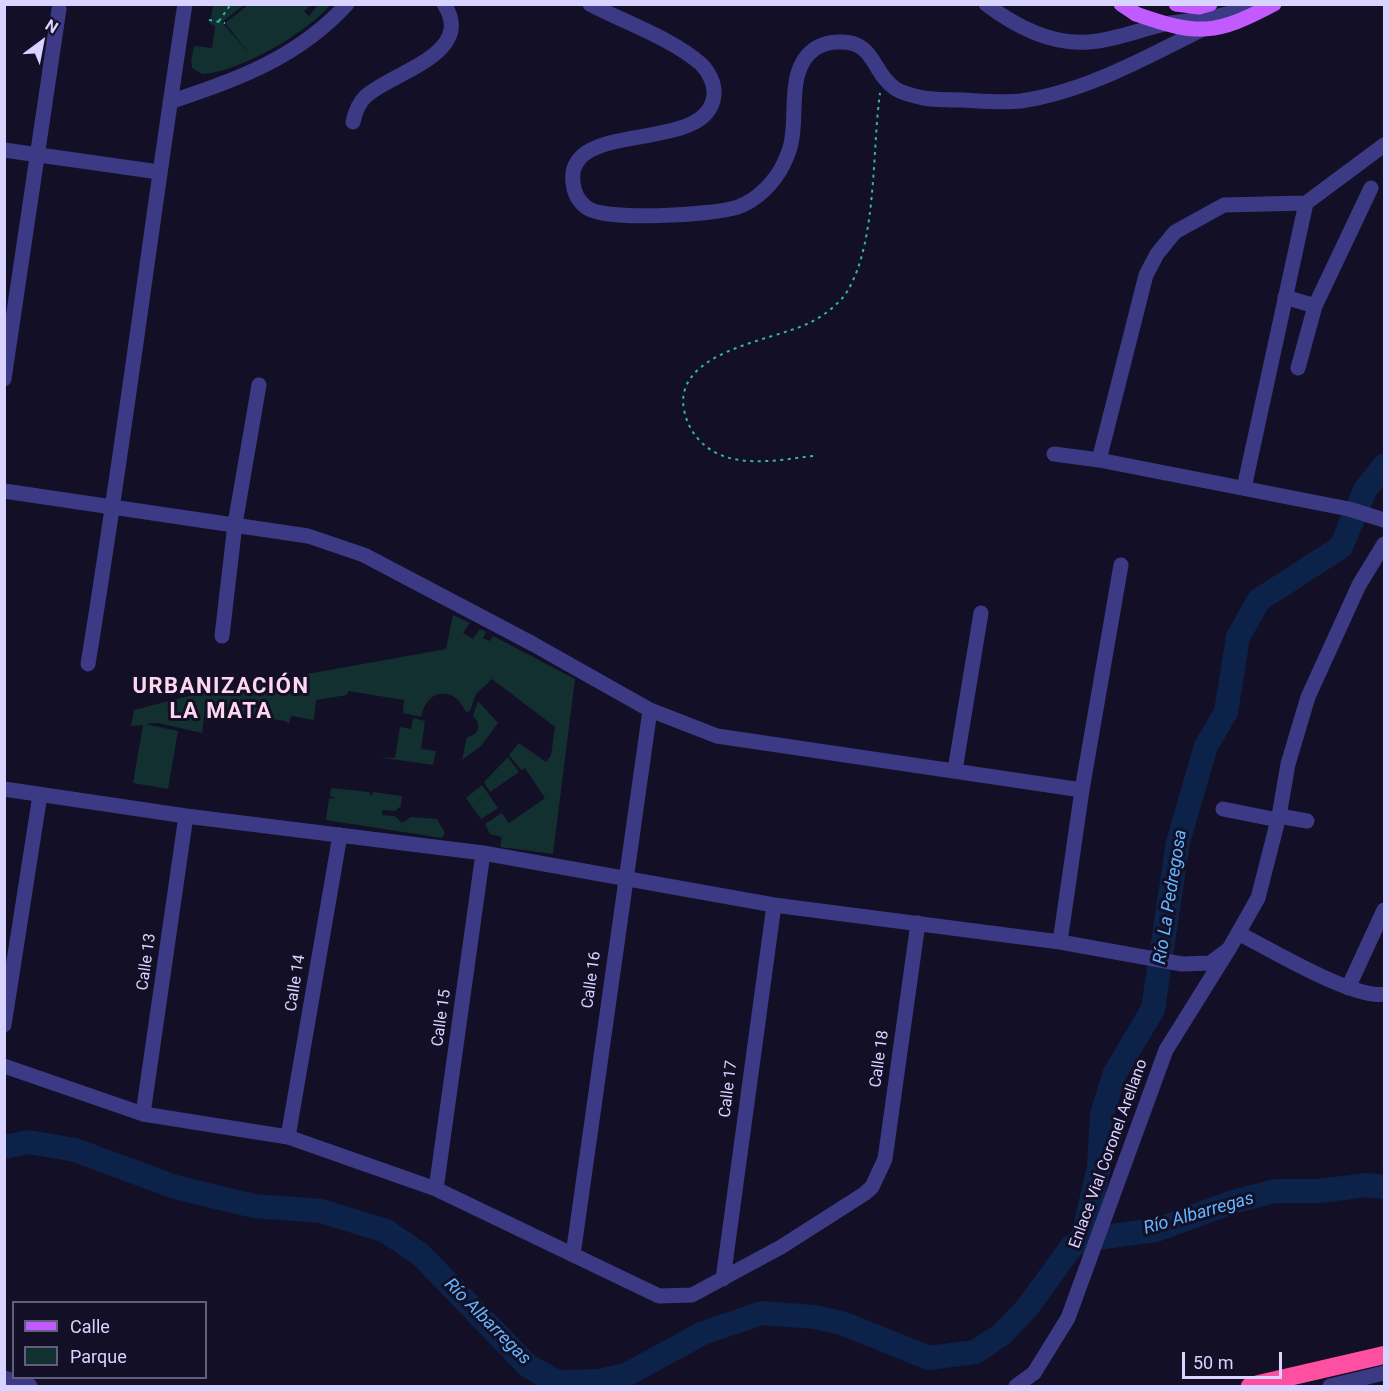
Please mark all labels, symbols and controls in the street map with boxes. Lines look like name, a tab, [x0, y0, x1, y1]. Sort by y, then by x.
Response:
north arrow	[12, 12, 72, 72]
text: N	[42, 15, 62, 37]
district label: URBANIZACIÓN LA MATA	[133, 674, 309, 726]
water label: Río La Pedregosa	[1150, 828, 1192, 966]
street label: Calle 13	[134, 932, 160, 992]
street label: Calle 16	[579, 950, 605, 1010]
street label: Calle 14	[282, 953, 310, 1013]
street label: Calle 15	[429, 988, 455, 1048]
street label: Calle 18	[867, 1029, 893, 1089]
street label: Enlace Vial Coronel Arellano	[1066, 1057, 1152, 1251]
street label: Calle 17	[716, 1059, 742, 1119]
water label: Río Albarregas	[1141, 1188, 1257, 1240]
water label: Río Albarregas	[439, 1274, 535, 1370]
legend	[12, 1301, 207, 1379]
text: Calle	[70, 1316, 110, 1337]
scale bar	[1185, 1340, 1286, 1378]
text: Parque	[70, 1346, 127, 1367]
text: 50 m	[1193, 1352, 1233, 1373]

